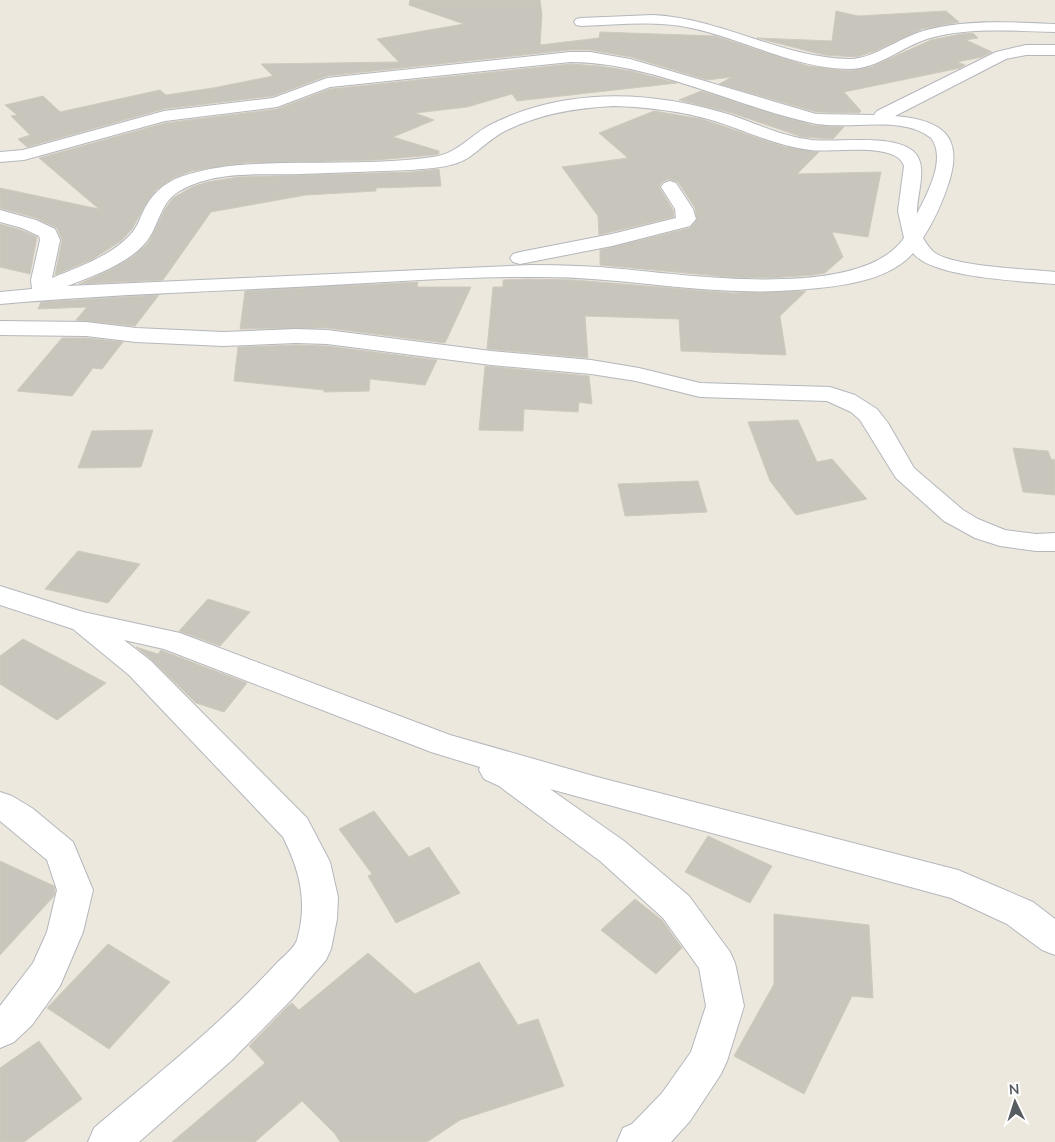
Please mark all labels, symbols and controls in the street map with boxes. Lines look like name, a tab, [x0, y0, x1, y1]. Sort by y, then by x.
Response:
north arrow	[990, 1077, 1040, 1127]
text: N	[1008, 1080, 1020, 1099]

